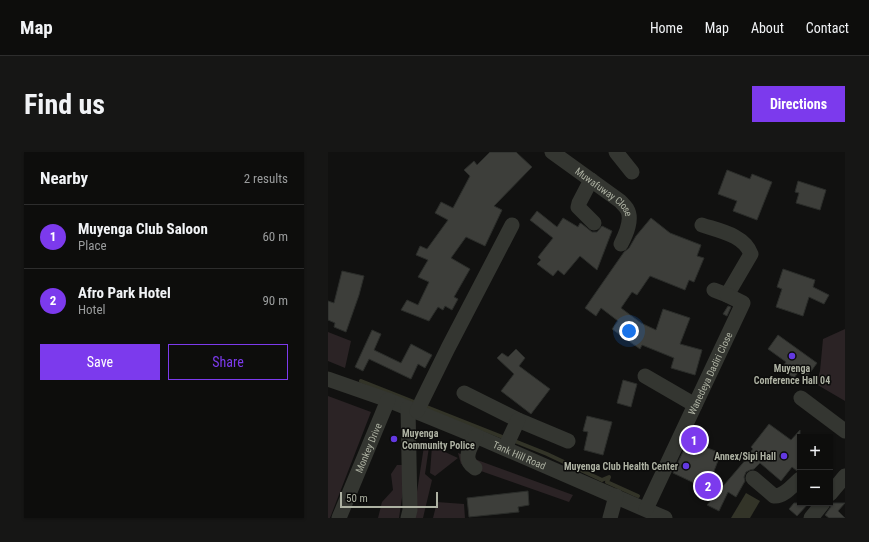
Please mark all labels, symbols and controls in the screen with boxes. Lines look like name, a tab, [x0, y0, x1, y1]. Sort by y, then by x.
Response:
text: Map	[20, 16, 53, 39]
text: Home	[650, 20, 683, 36]
text: Map	[705, 20, 729, 36]
text: About	[751, 20, 784, 36]
text: Contact	[806, 20, 849, 36]
button: Directions	[752, 86, 845, 122]
text: Find us	[24, 88, 105, 121]
street label: Muwafuway Close	[573, 166, 634, 218]
text: Nearby	[40, 168, 88, 188]
text: 2 results	[244, 171, 288, 186]
text: Muyenga Club Saloon	[78, 220, 208, 238]
text: 1	[50, 229, 56, 244]
text: 60 m	[262, 229, 288, 244]
text: Place	[78, 238, 107, 253]
text: Afro Park Hotel	[78, 284, 171, 302]
text: 2	[50, 293, 56, 308]
text: 90 m	[262, 293, 288, 308]
text: Hotel	[78, 302, 106, 317]
your location	[619, 321, 639, 341]
street label: Wanedeya Dadiri Close	[686, 330, 735, 417]
button: Save	[40, 344, 160, 380]
button: Share	[168, 344, 288, 380]
marker: Muyenga Conference Hall 04	[787, 351, 797, 361]
place label: Muyenga Conference Hall 04	[754, 363, 830, 386]
street label: Monkey Drive	[353, 421, 384, 475]
pin: 1	[681, 425, 707, 455]
place label: Muyenga Community Police	[402, 428, 475, 451]
marker: Muyenga Community Police	[389, 434, 399, 444]
map controls	[797, 434, 833, 506]
button: +	[797, 434, 833, 470]
street label: Tank Hill Road	[491, 439, 547, 472]
place label: Annex/Sipi Hall	[714, 451, 776, 462]
marker: Annex/Sipi Hall	[779, 451, 789, 461]
place label: Muyenga Club Health Center	[564, 461, 679, 472]
marker: Muyenga Club Health Center	[681, 461, 691, 471]
button: −	[797, 470, 833, 506]
pin: 2	[695, 471, 721, 501]
scale bar	[340, 490, 438, 509]
text: 50 m	[346, 492, 368, 505]

